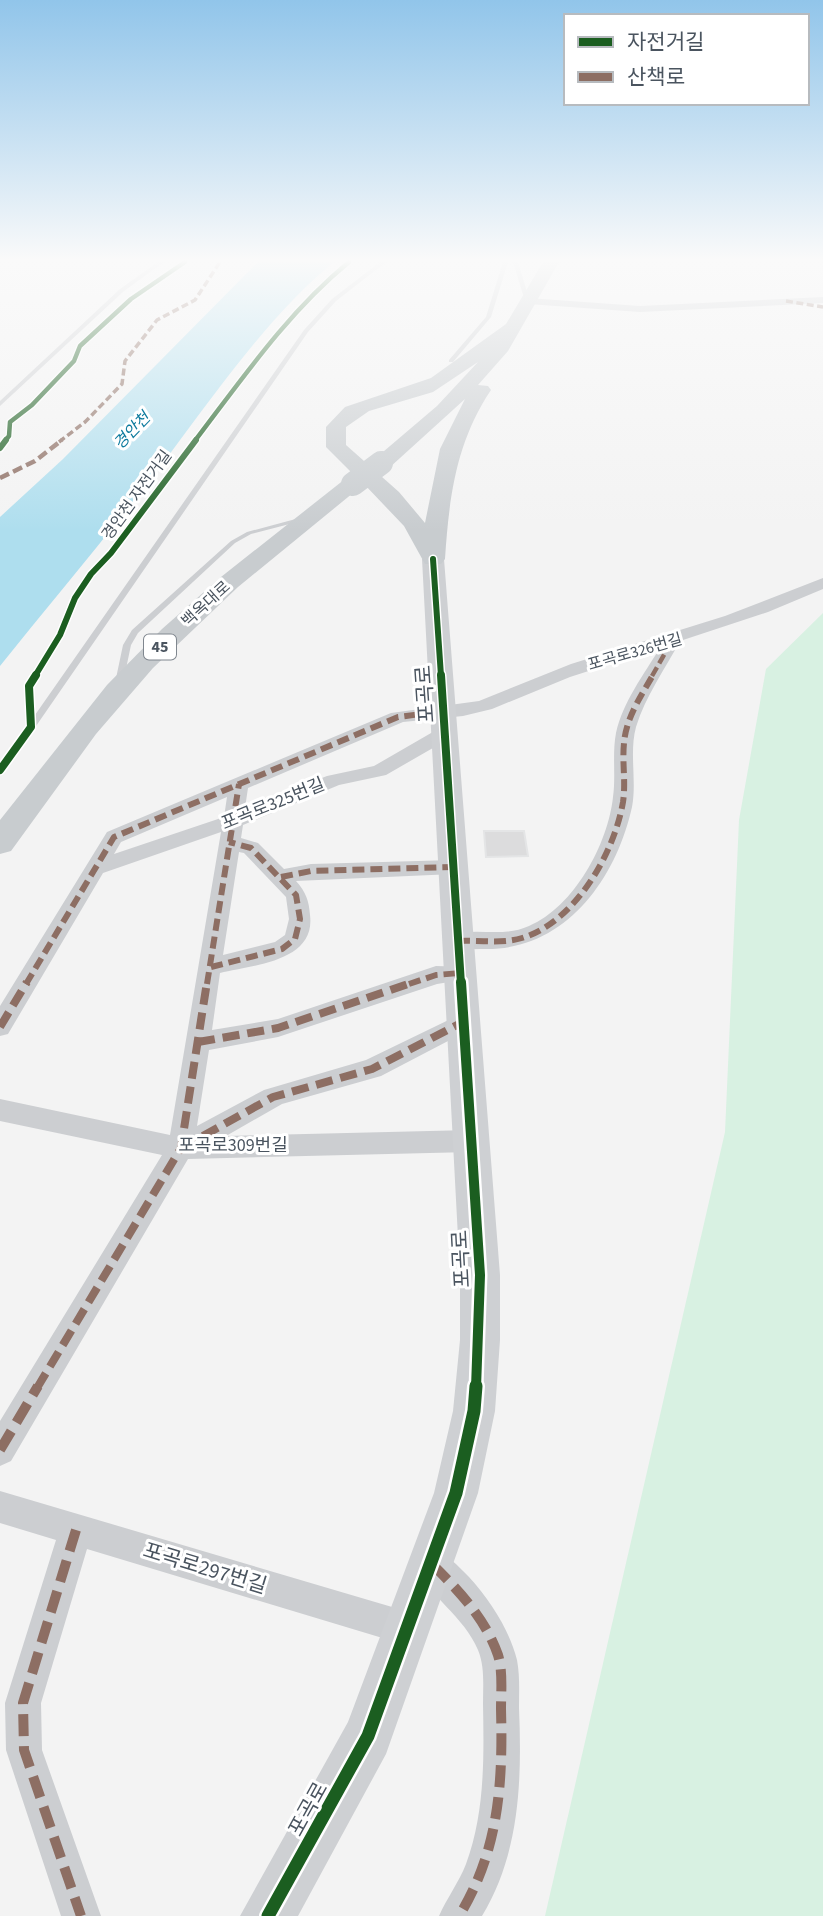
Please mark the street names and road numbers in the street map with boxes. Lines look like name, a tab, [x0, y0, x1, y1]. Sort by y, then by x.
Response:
street label: 경안천 자전거길	[97, 446, 177, 544]
street label: 백옥대로	[177, 576, 235, 632]
street label: 포곡로326번길	[585, 628, 685, 676]
road number: 45	[144, 634, 176, 660]
street label: 포곡로	[408, 664, 442, 724]
street label: 포곡로325번길	[217, 772, 329, 836]
street label: 포곡로309번길	[178, 1133, 288, 1158]
street label: 포곡로	[445, 1229, 477, 1289]
street label: 포곡로297번길	[139, 1535, 271, 1601]
street label: 포곡로	[281, 1776, 335, 1842]

